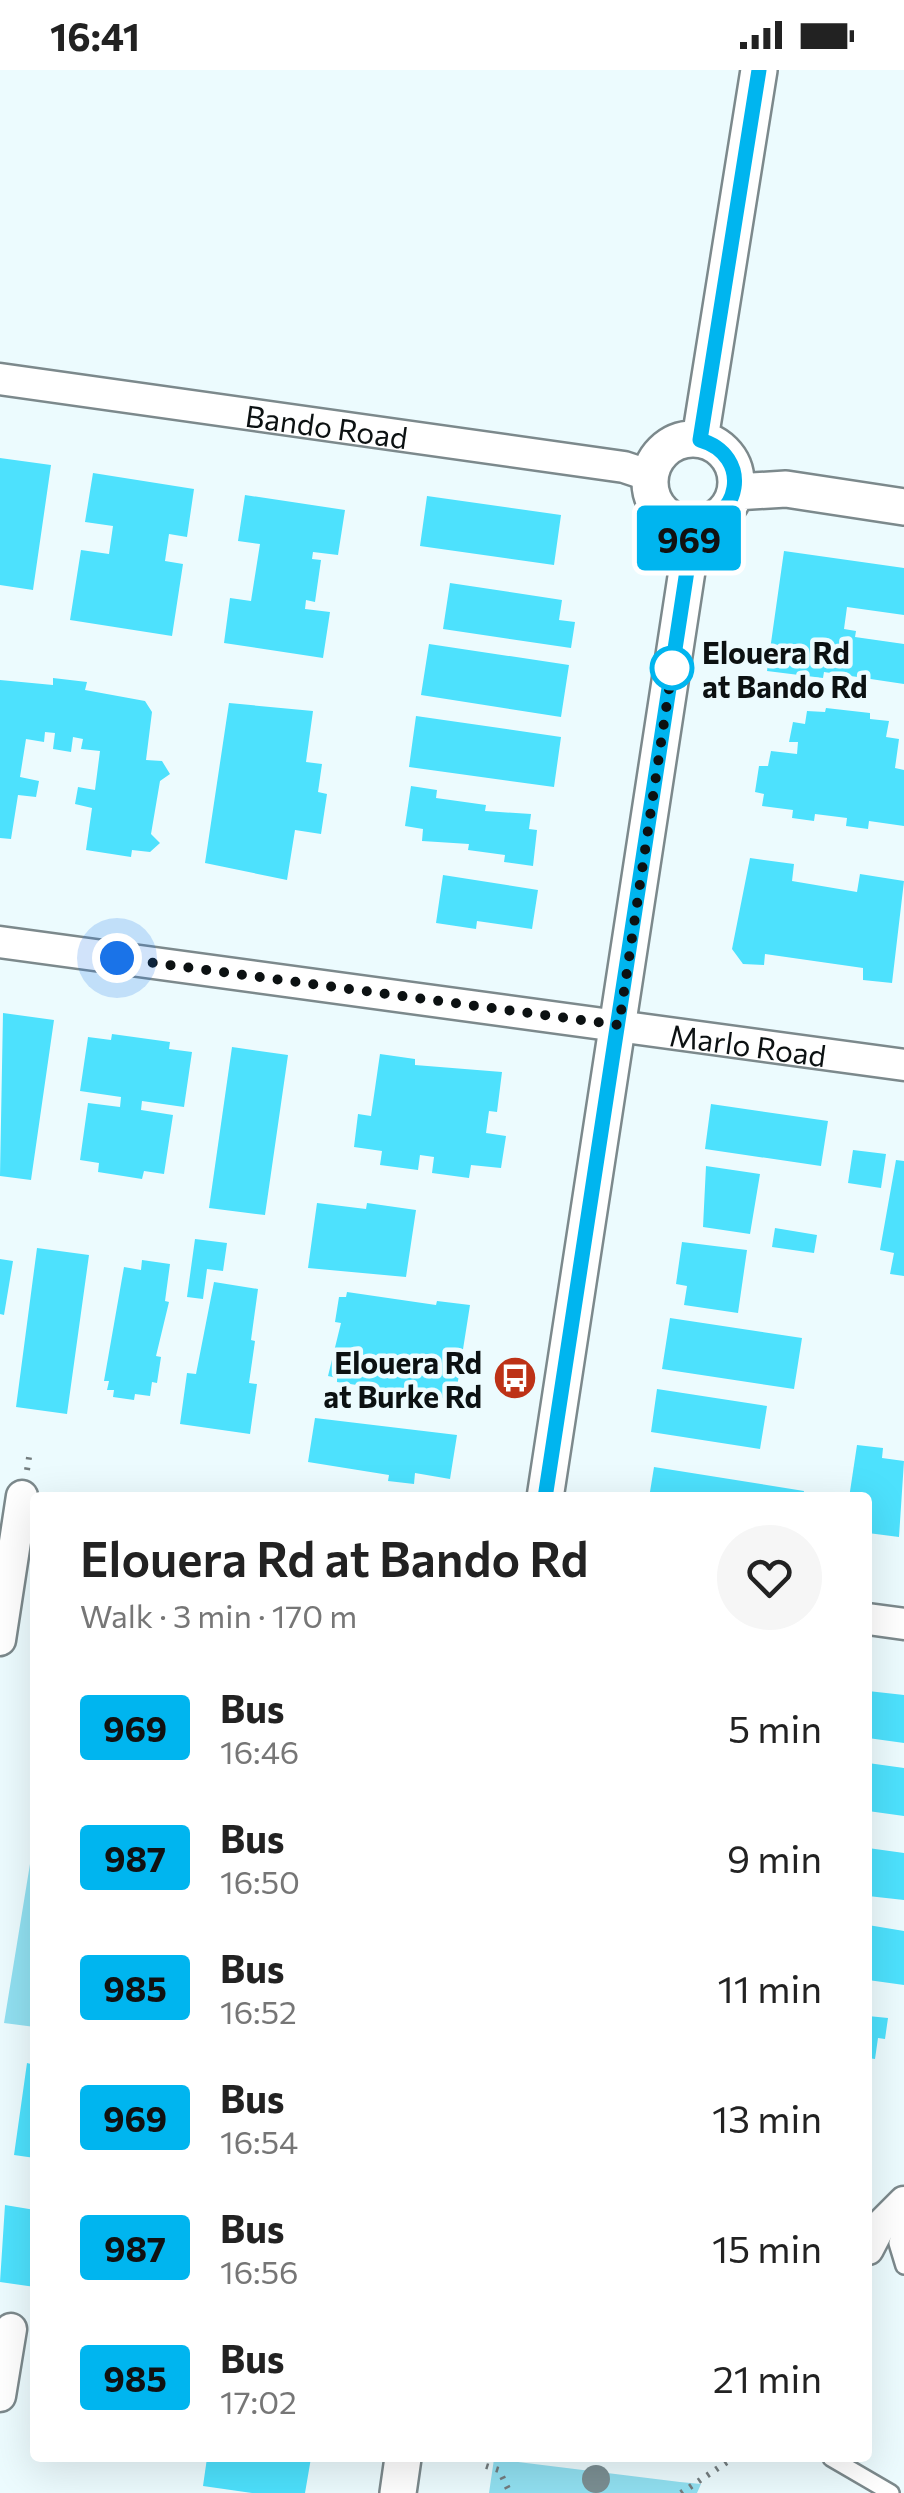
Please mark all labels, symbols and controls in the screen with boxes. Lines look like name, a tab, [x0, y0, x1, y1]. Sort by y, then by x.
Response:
text: 16:41	[50, 12, 140, 59]
street label: Bando Road	[243, 395, 410, 455]
line badge: 969	[632, 506, 746, 570]
text: 969	[657, 517, 721, 560]
place label: Elouera Rd at Bando Rd	[702, 633, 868, 704]
marker: Elouera Rd at Bando Rd	[651, 647, 693, 689]
your location	[92, 933, 142, 983]
street label: Marlo Road	[668, 1015, 829, 1073]
place label: Elouera Rd at Burke Rd	[323, 1343, 482, 1414]
bus stop icon: Elouera Rd at Burke Rd	[492, 1355, 538, 1401]
button: heart	[717, 1525, 822, 1630]
text: Elouera Rd at Bando Rd	[80, 1528, 588, 1587]
text: Walk · 3 min · 170 m	[80, 1595, 357, 1635]
text: Bus	[220, 1684, 285, 1731]
text: 5 min	[728, 1704, 822, 1751]
text: 969	[103, 1706, 167, 1749]
text: 16:46	[220, 1731, 299, 1771]
text: Bus	[220, 1814, 285, 1861]
text: 9 min	[727, 1834, 822, 1881]
text: 987	[104, 1836, 166, 1879]
text: 16:50	[220, 1861, 300, 1901]
text: Bus	[220, 1944, 285, 1991]
text: 11 min	[718, 1964, 822, 2011]
text: 985	[103, 1966, 167, 2009]
text: 16:52	[220, 1991, 297, 2031]
text: Bus	[220, 2074, 285, 2121]
text: 13 min	[712, 2094, 822, 2141]
text: 969	[103, 2096, 167, 2139]
text: 16:54	[220, 2121, 298, 2161]
text: Bus	[220, 2204, 285, 2251]
text: 15 min	[712, 2224, 822, 2271]
text: 987	[104, 2226, 166, 2269]
text: 16:56	[220, 2251, 298, 2291]
text: Bus	[220, 2334, 285, 2381]
text: 21 min	[713, 2354, 822, 2401]
text: 985	[103, 2356, 167, 2399]
text: 17:02	[220, 2381, 297, 2421]

